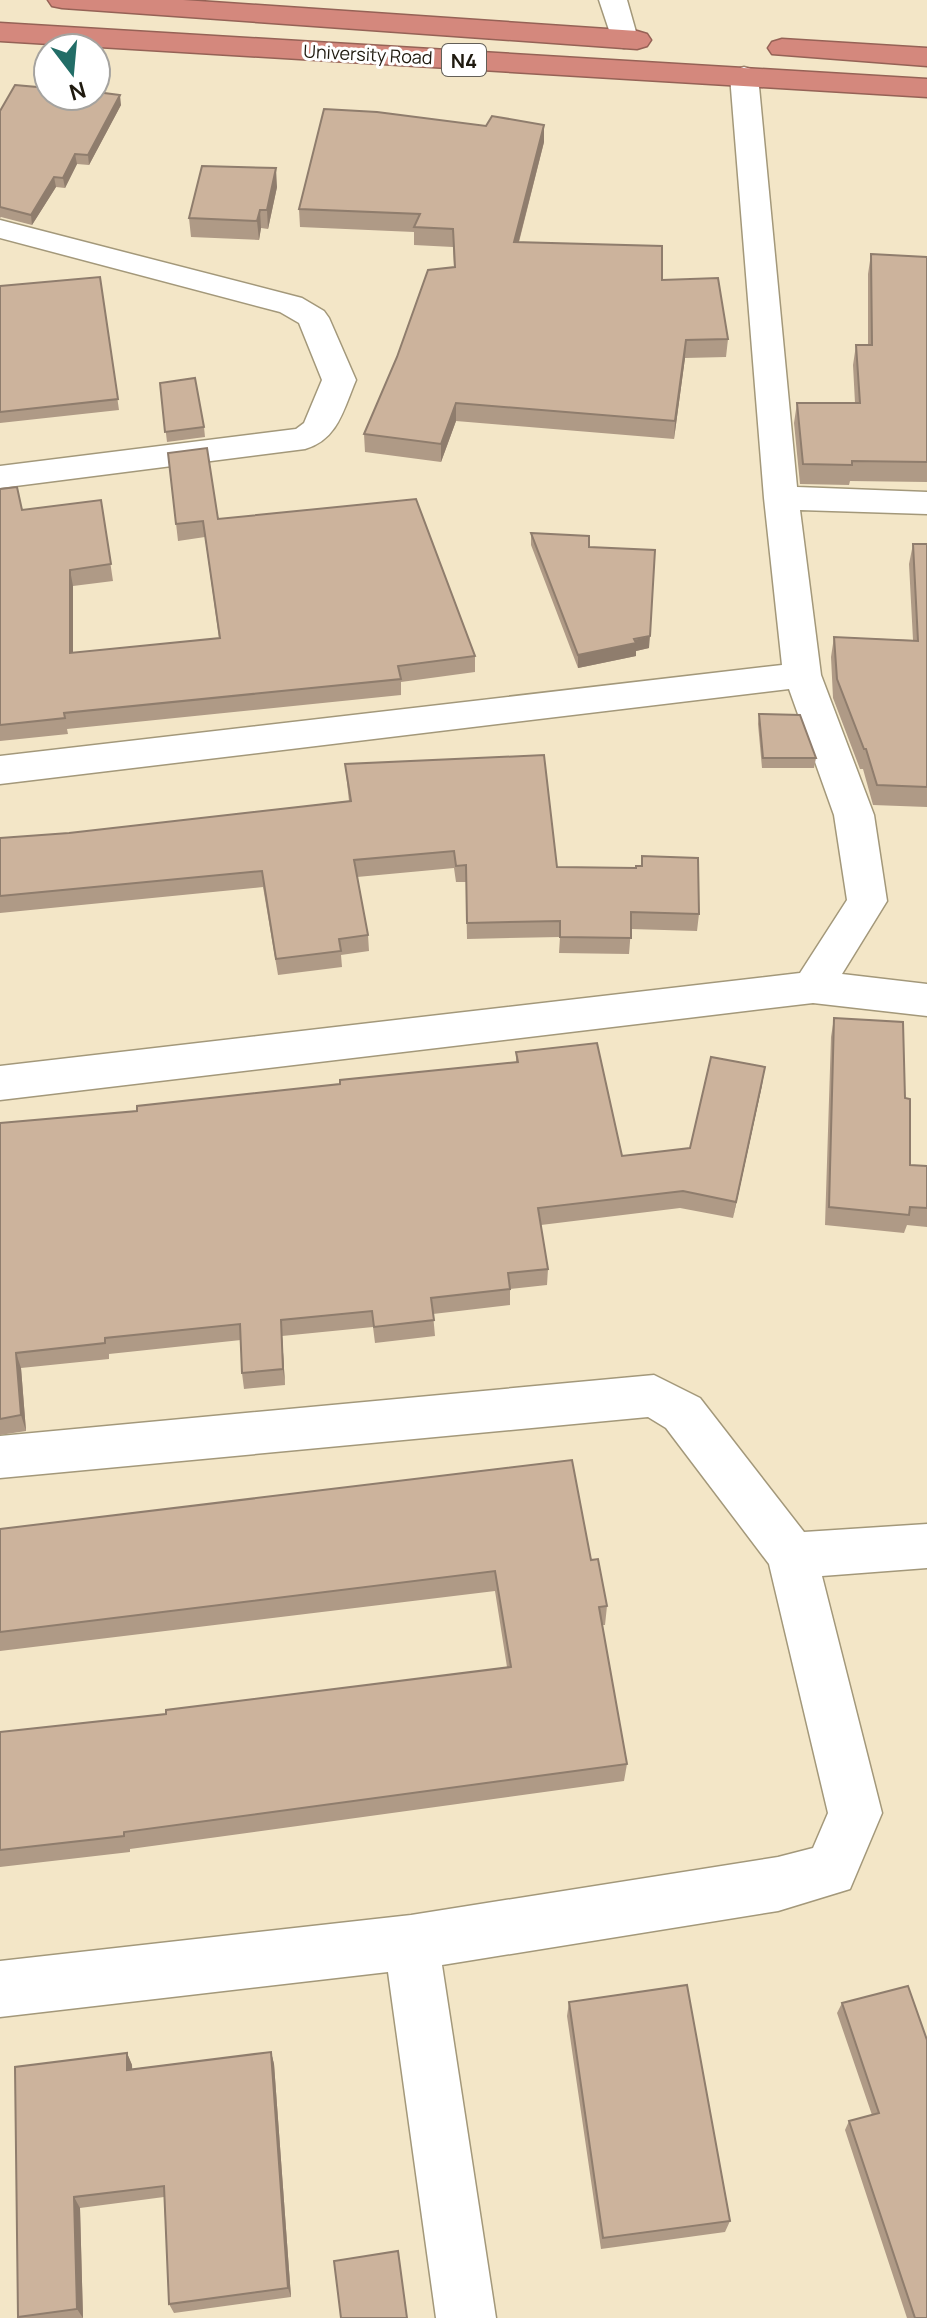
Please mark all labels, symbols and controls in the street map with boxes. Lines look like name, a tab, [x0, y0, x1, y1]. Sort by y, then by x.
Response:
north arrow	[32, 32, 112, 112]
street label: University Road	[303, 39, 433, 69]
road number: N4	[442, 44, 486, 76]
text: N	[66, 75, 89, 108]

